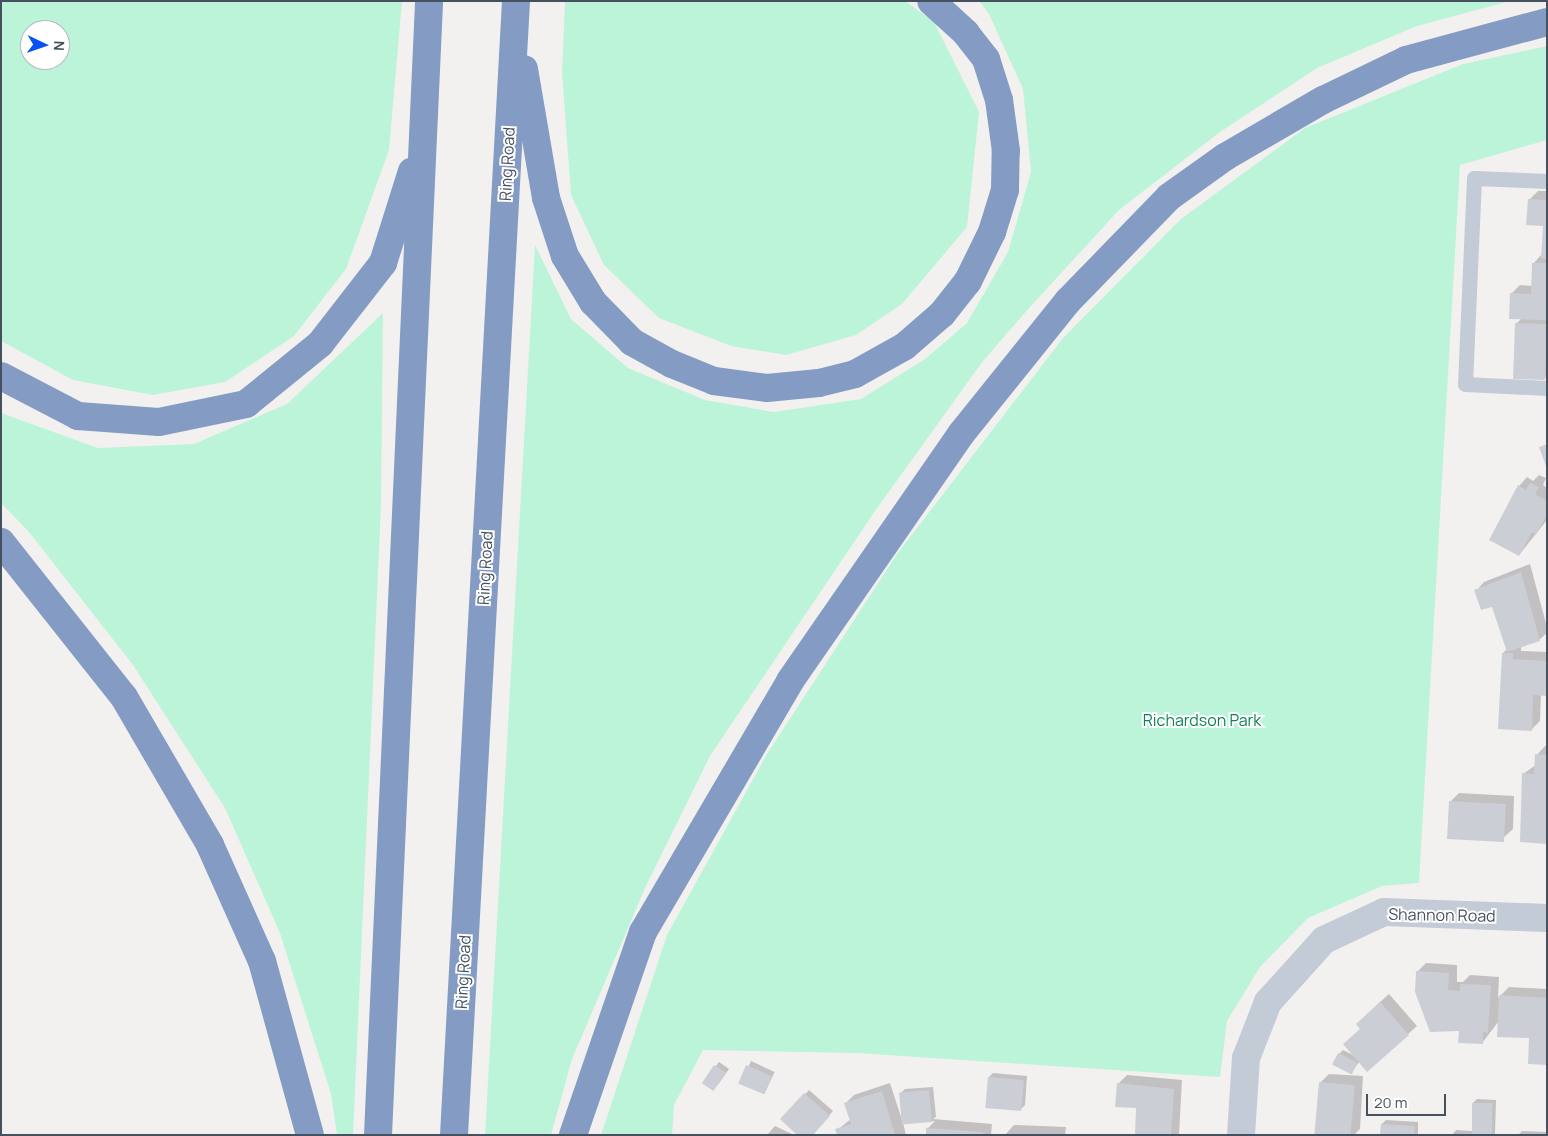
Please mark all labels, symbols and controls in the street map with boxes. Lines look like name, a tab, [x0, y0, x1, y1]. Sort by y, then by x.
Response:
north arrow	[20, 20, 70, 70]
text: N	[50, 40, 69, 51]
street label: Ring Road	[495, 127, 519, 201]
street label: Ring Road	[473, 531, 497, 605]
park label: Richardson Park	[1143, 710, 1261, 730]
street label: Shannon Road	[1388, 904, 1496, 926]
street label: Ring Road	[451, 935, 475, 1009]
scale bar	[1368, 1084, 1448, 1116]
text: 20 m	[1374, 1092, 1407, 1113]

